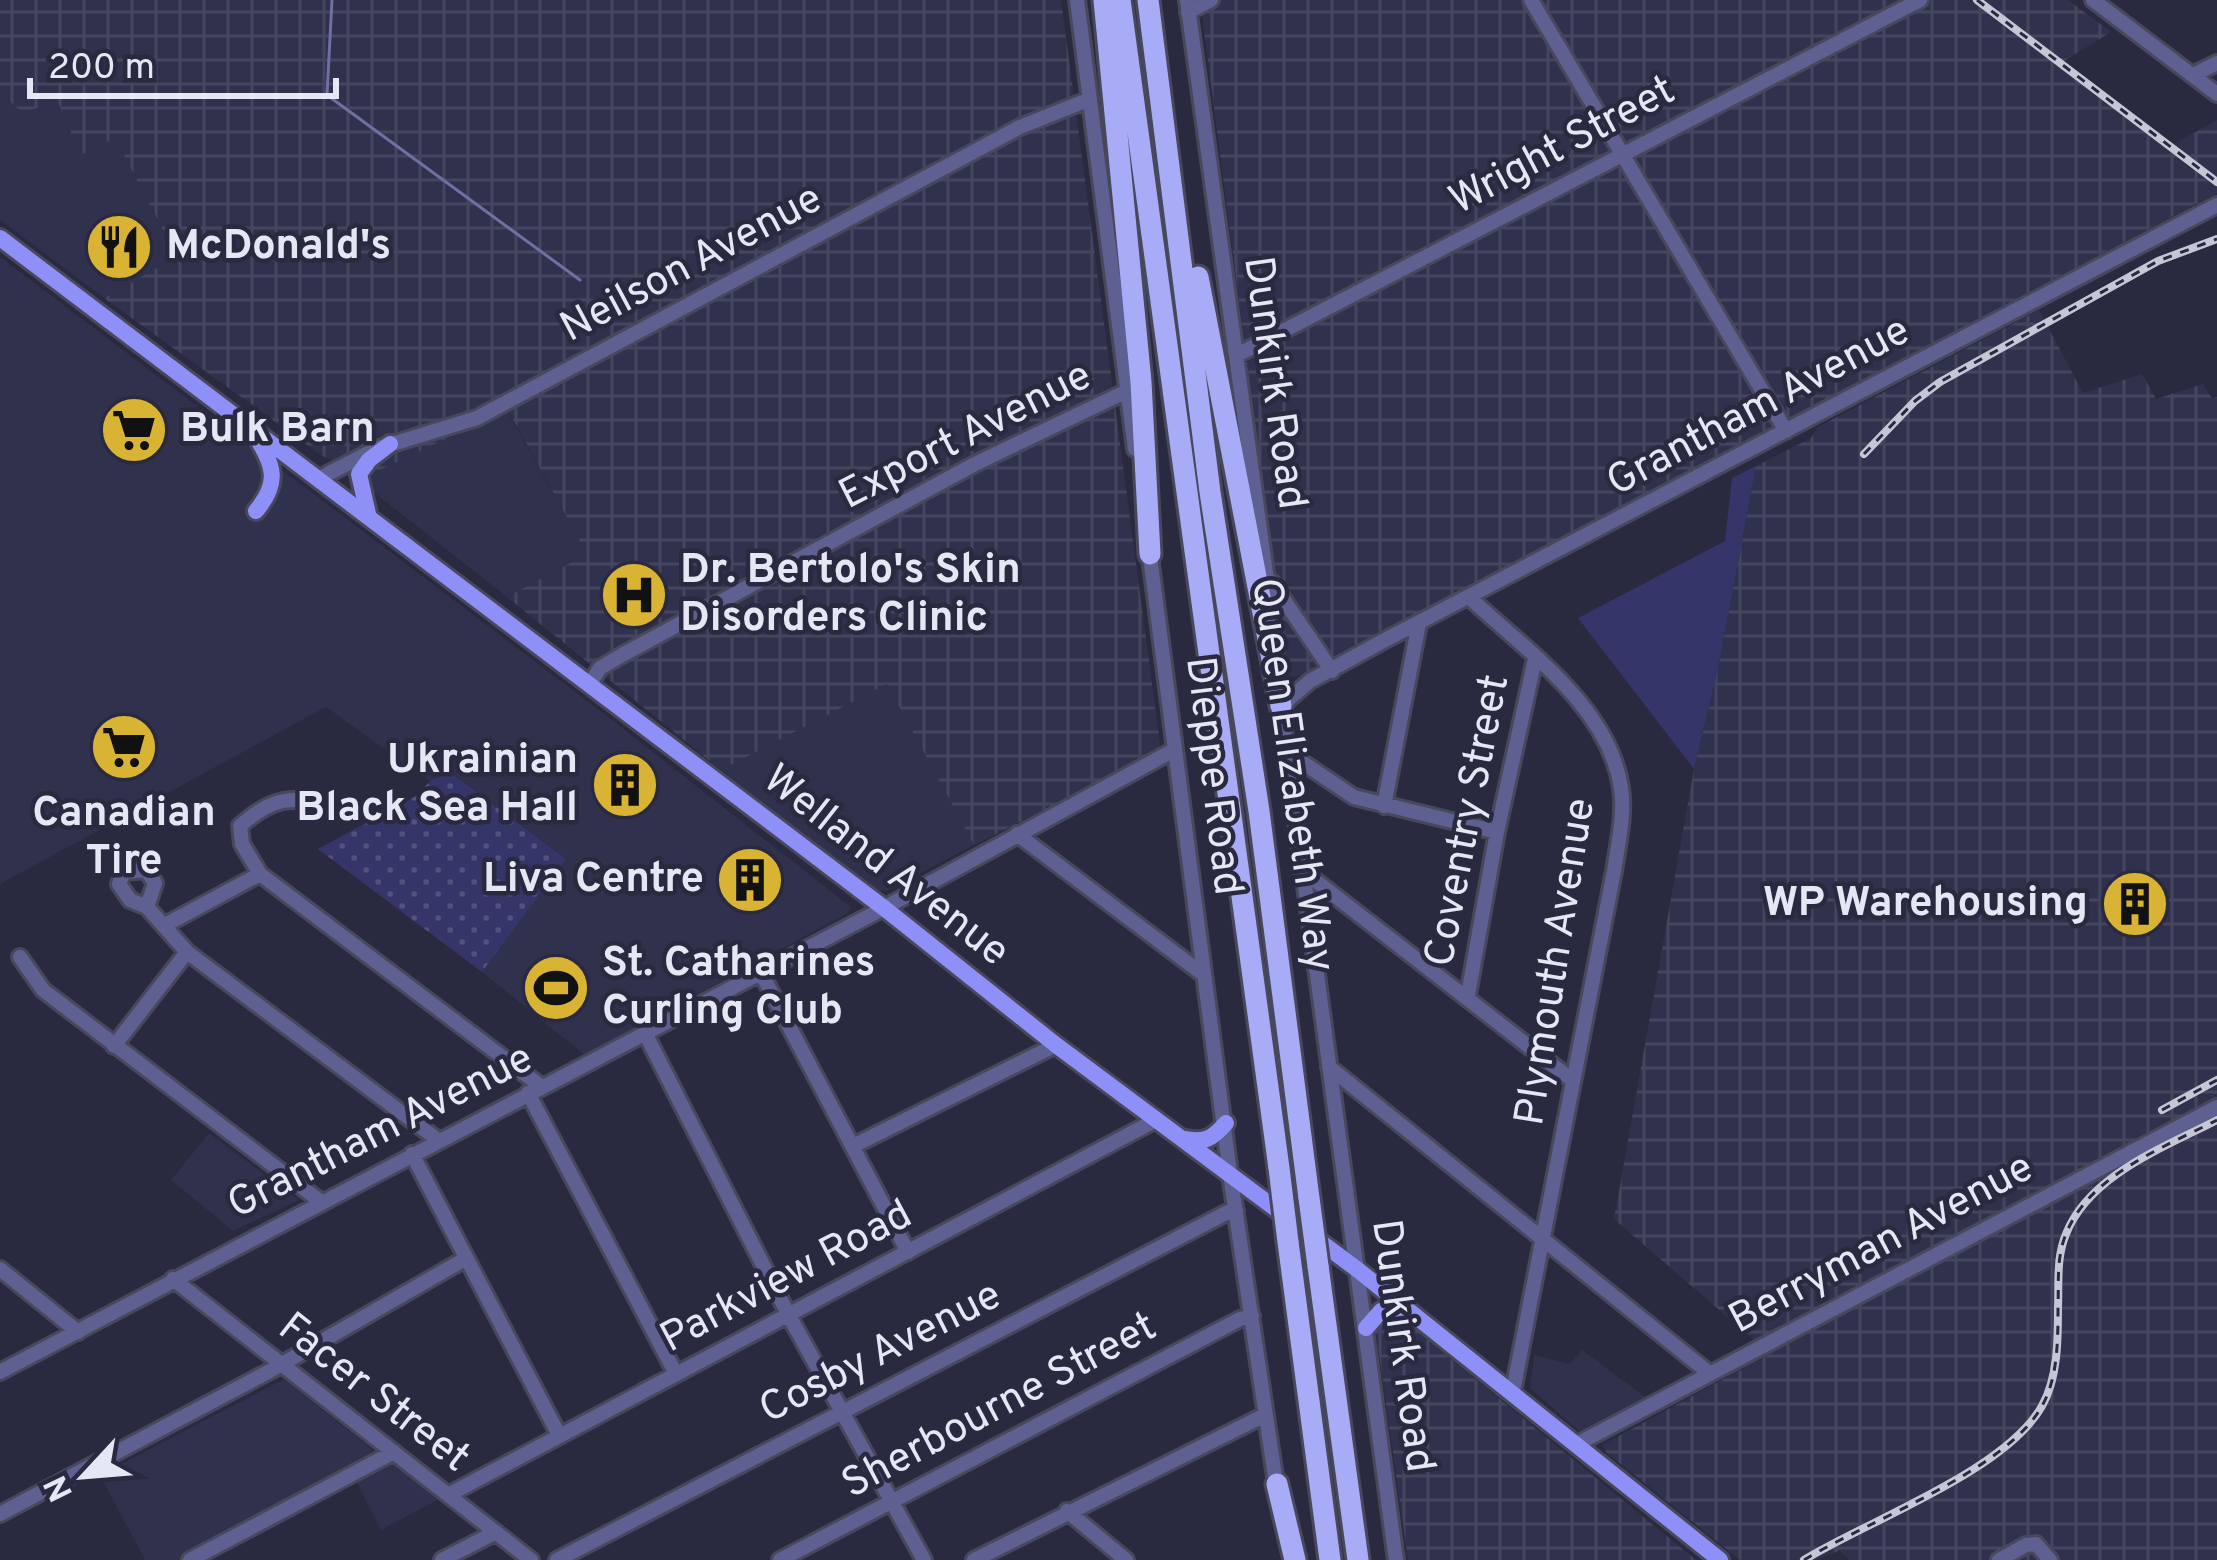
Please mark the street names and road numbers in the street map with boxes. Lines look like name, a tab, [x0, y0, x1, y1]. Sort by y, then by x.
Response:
street label: Wright Street	[1441, 65, 1685, 229]
street label: Neilson Avenue	[552, 174, 832, 356]
street label: Dunkirk Road	[1229, 253, 1317, 513]
street label: Grantham Avenue	[1598, 306, 1920, 510]
street label: Export Avenue	[831, 351, 1101, 523]
street label: Queen Elizabeth Way	[1237, 575, 1345, 975]
street label: Dieppe Road	[1171, 654, 1253, 898]
street label: Coventry Street	[1415, 670, 1523, 972]
street label: Welland Avenue	[751, 754, 1019, 980]
street label: Plymouth Avenue	[1505, 795, 1609, 1129]
street label: Grantham Avenue	[219, 1033, 543, 1233]
street label: Berryman Avenue	[1721, 1142, 2043, 1348]
street label: Parkview Road	[652, 1189, 922, 1367]
street label: Dunkirk Road	[1357, 1216, 1445, 1476]
street label: Cosby Avenue	[751, 1270, 1011, 1438]
street label: Sherbourne Street	[834, 1302, 1166, 1512]
street label: Facer Street	[266, 1303, 480, 1485]

